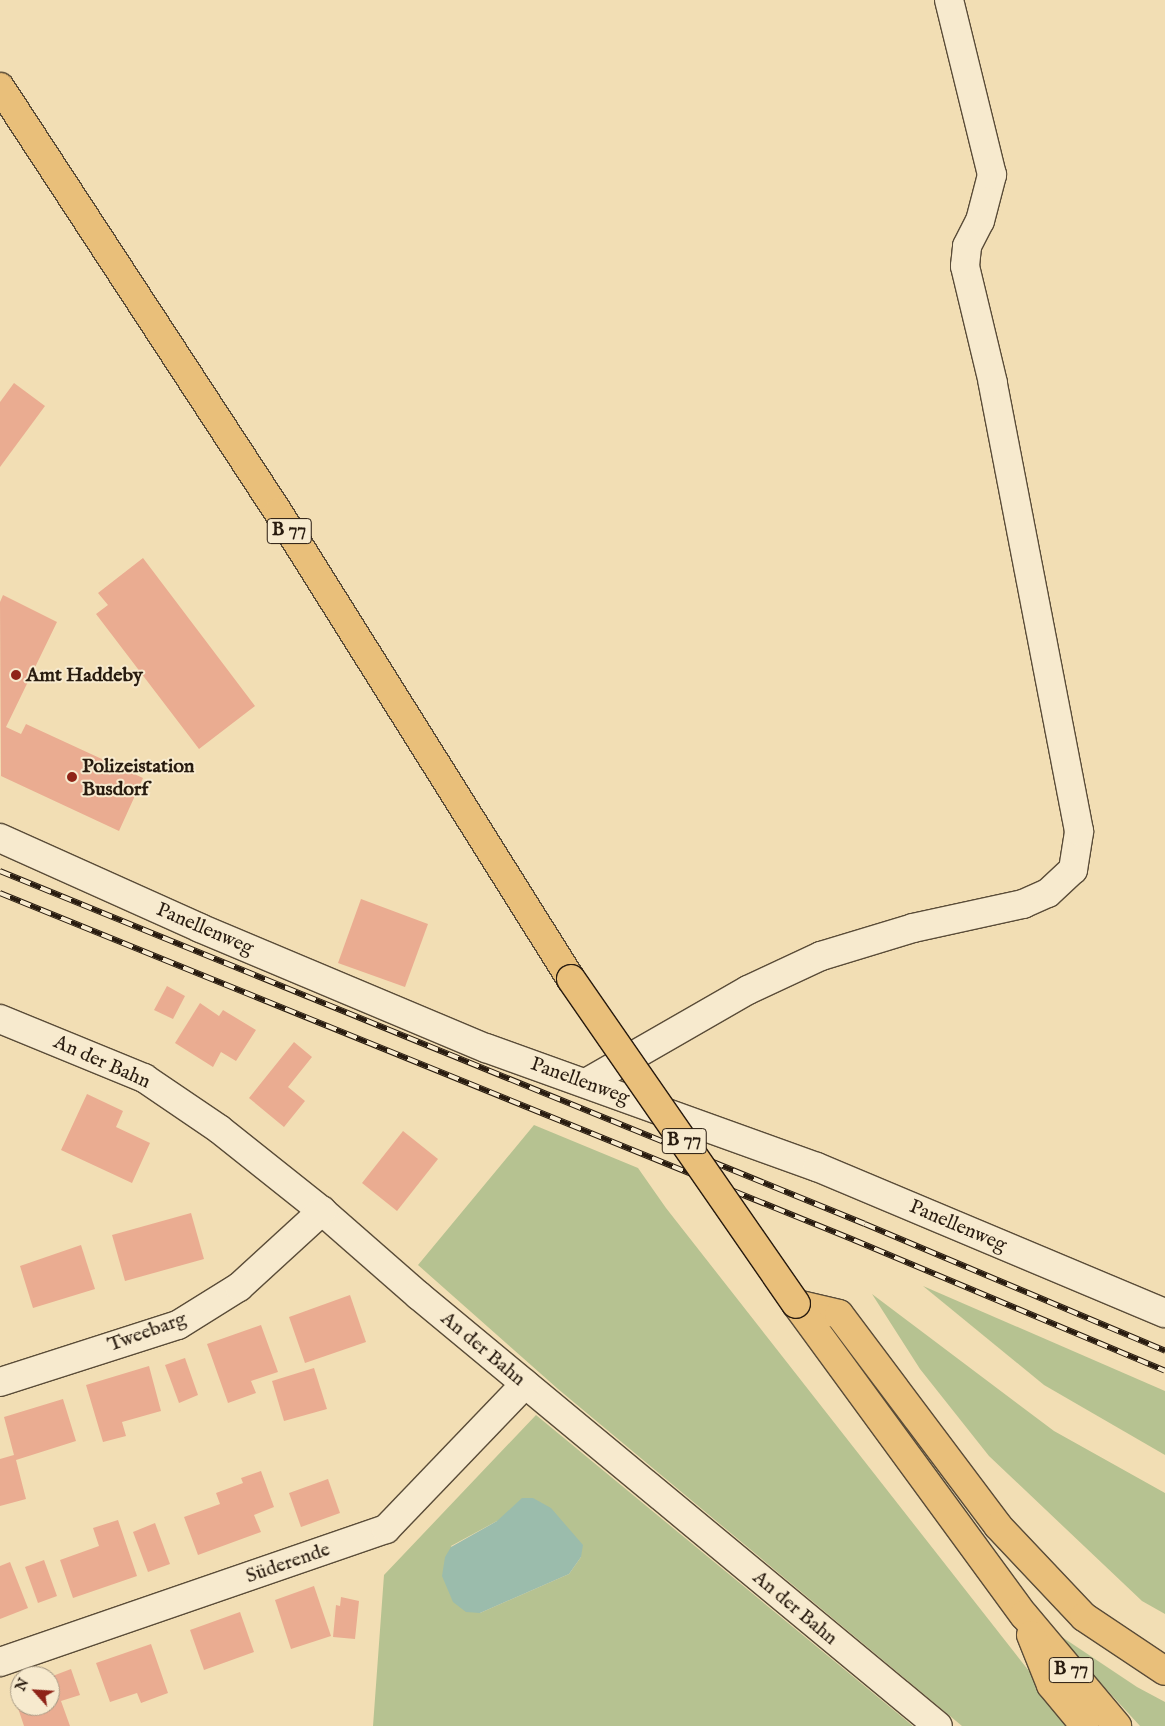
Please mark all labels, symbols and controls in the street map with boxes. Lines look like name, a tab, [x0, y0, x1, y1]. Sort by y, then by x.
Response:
road number: B 77	[266, 514, 312, 548]
place label: Amt Haddeby	[26, 663, 143, 687]
marker: Amt Haddeby	[10, 669, 22, 681]
place label: Polizeistation Busdorf	[82, 754, 195, 801]
marker: Polizeistation Busdorf	[66, 771, 78, 783]
street label: Panellenweg	[153, 898, 257, 960]
street label: An der Bahn	[50, 1030, 154, 1094]
street label: Panellenweg	[527, 1052, 633, 1110]
road number: B 77	[662, 1124, 706, 1158]
street label: Panellenweg	[906, 1195, 1010, 1257]
street label: Tweebarg	[104, 1307, 190, 1357]
street label: An der Bahn	[436, 1307, 530, 1391]
street label: Süderende	[243, 1537, 333, 1589]
street label: An der Bahn	[748, 1566, 842, 1650]
road number: B 77	[1048, 1654, 1094, 1686]
north arrow	[10, 1666, 60, 1716]
text: N	[12, 1675, 33, 1694]

